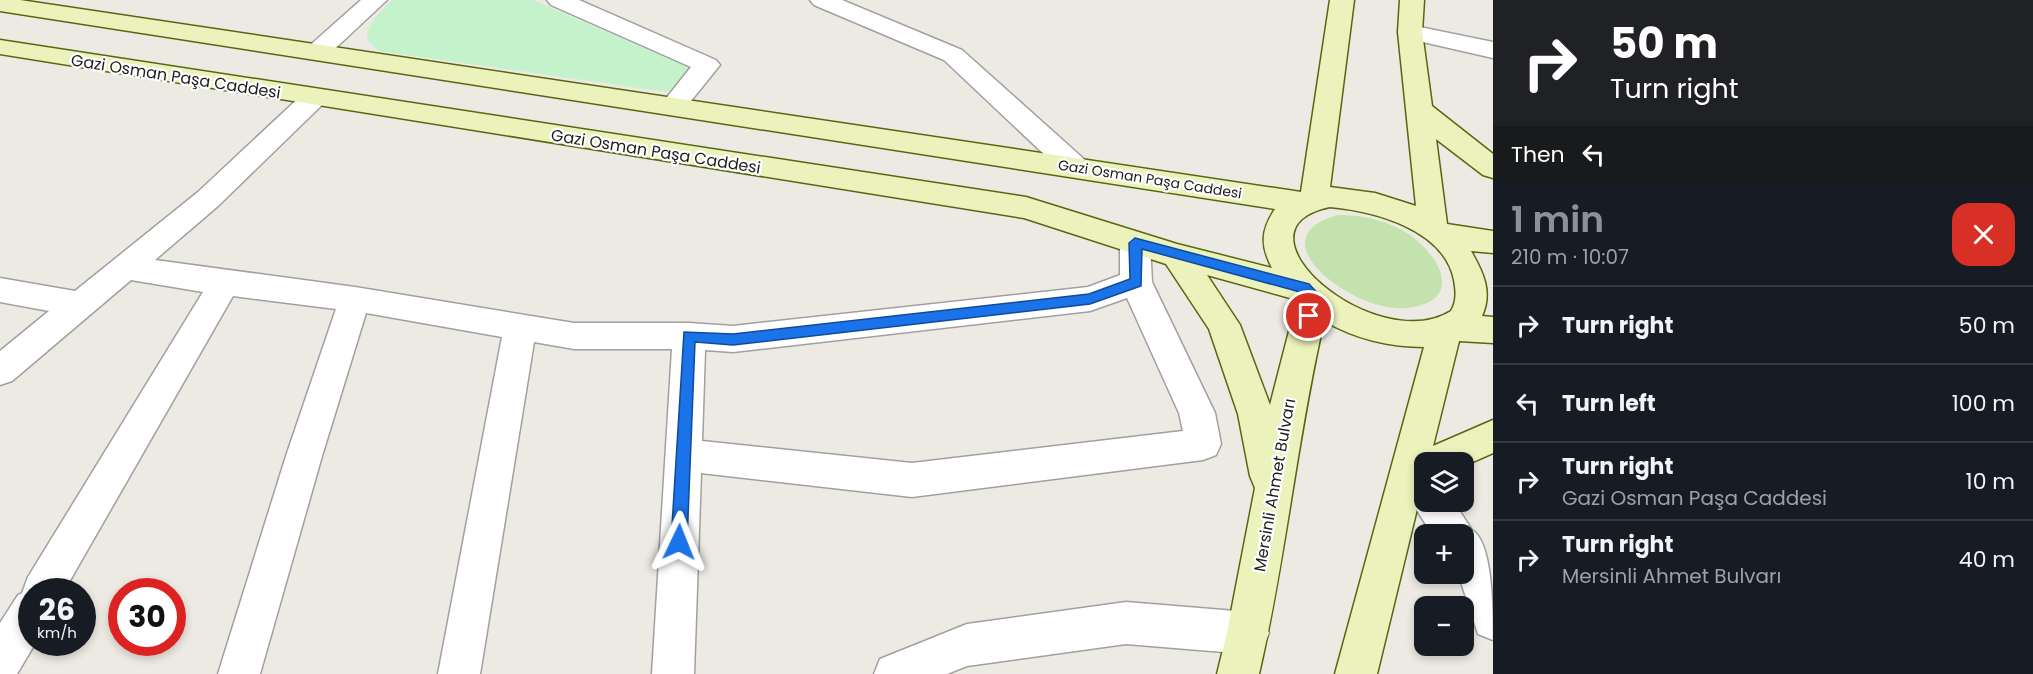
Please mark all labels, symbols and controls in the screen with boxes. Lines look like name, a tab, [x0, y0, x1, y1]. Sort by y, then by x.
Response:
text: 50 m	[1610, 14, 1718, 73]
icon: right	[1511, 24, 1589, 102]
street label: Gazi Osman Paşa Caddesi	[69, 49, 282, 104]
text: Turn right	[1610, 70, 1739, 107]
street label: Gazi Osman Paşa Caddesi	[549, 124, 762, 179]
icon: left	[1577, 138, 1610, 171]
text: Then	[1511, 139, 1565, 170]
street label: Gazi Osman Paşa Caddesi	[1057, 155, 1243, 203]
text: 1 min	[1511, 194, 1604, 245]
button: close	[1952, 203, 2015, 266]
text: 210 m · 10:07	[1511, 243, 1629, 271]
pin	[1283, 290, 1334, 341]
icon: arrive	[1292, 299, 1325, 332]
icon: right	[1511, 309, 1544, 342]
text: Turn right	[1562, 310, 1673, 341]
text: 50 m	[1959, 310, 2015, 341]
icon: left	[1511, 387, 1544, 420]
text: Turn left	[1562, 388, 1656, 419]
text: 100 m	[1952, 388, 2015, 419]
street label: Mersinli Ahmet Bulvarı	[1248, 397, 1301, 574]
text: Turn right	[1562, 451, 1673, 482]
map controls	[1414, 452, 1474, 656]
button: layers	[1414, 452, 1474, 512]
icon: right	[1511, 465, 1544, 498]
text: 10 m	[1966, 466, 2015, 497]
text: Gazi Osman Paşa Caddesi	[1562, 484, 1827, 512]
position arrow	[647, 510, 711, 574]
button: +	[1414, 524, 1474, 584]
text: Turn right	[1562, 529, 1673, 560]
icon: right	[1511, 543, 1544, 576]
text: 40 m	[1959, 544, 2015, 575]
text: Mersinli Ahmet Bulvarı	[1562, 562, 1781, 590]
speed limit sign: 30	[108, 578, 186, 656]
text: 26	[39, 588, 75, 631]
button: −	[1414, 596, 1474, 656]
text: km/h	[37, 622, 77, 643]

